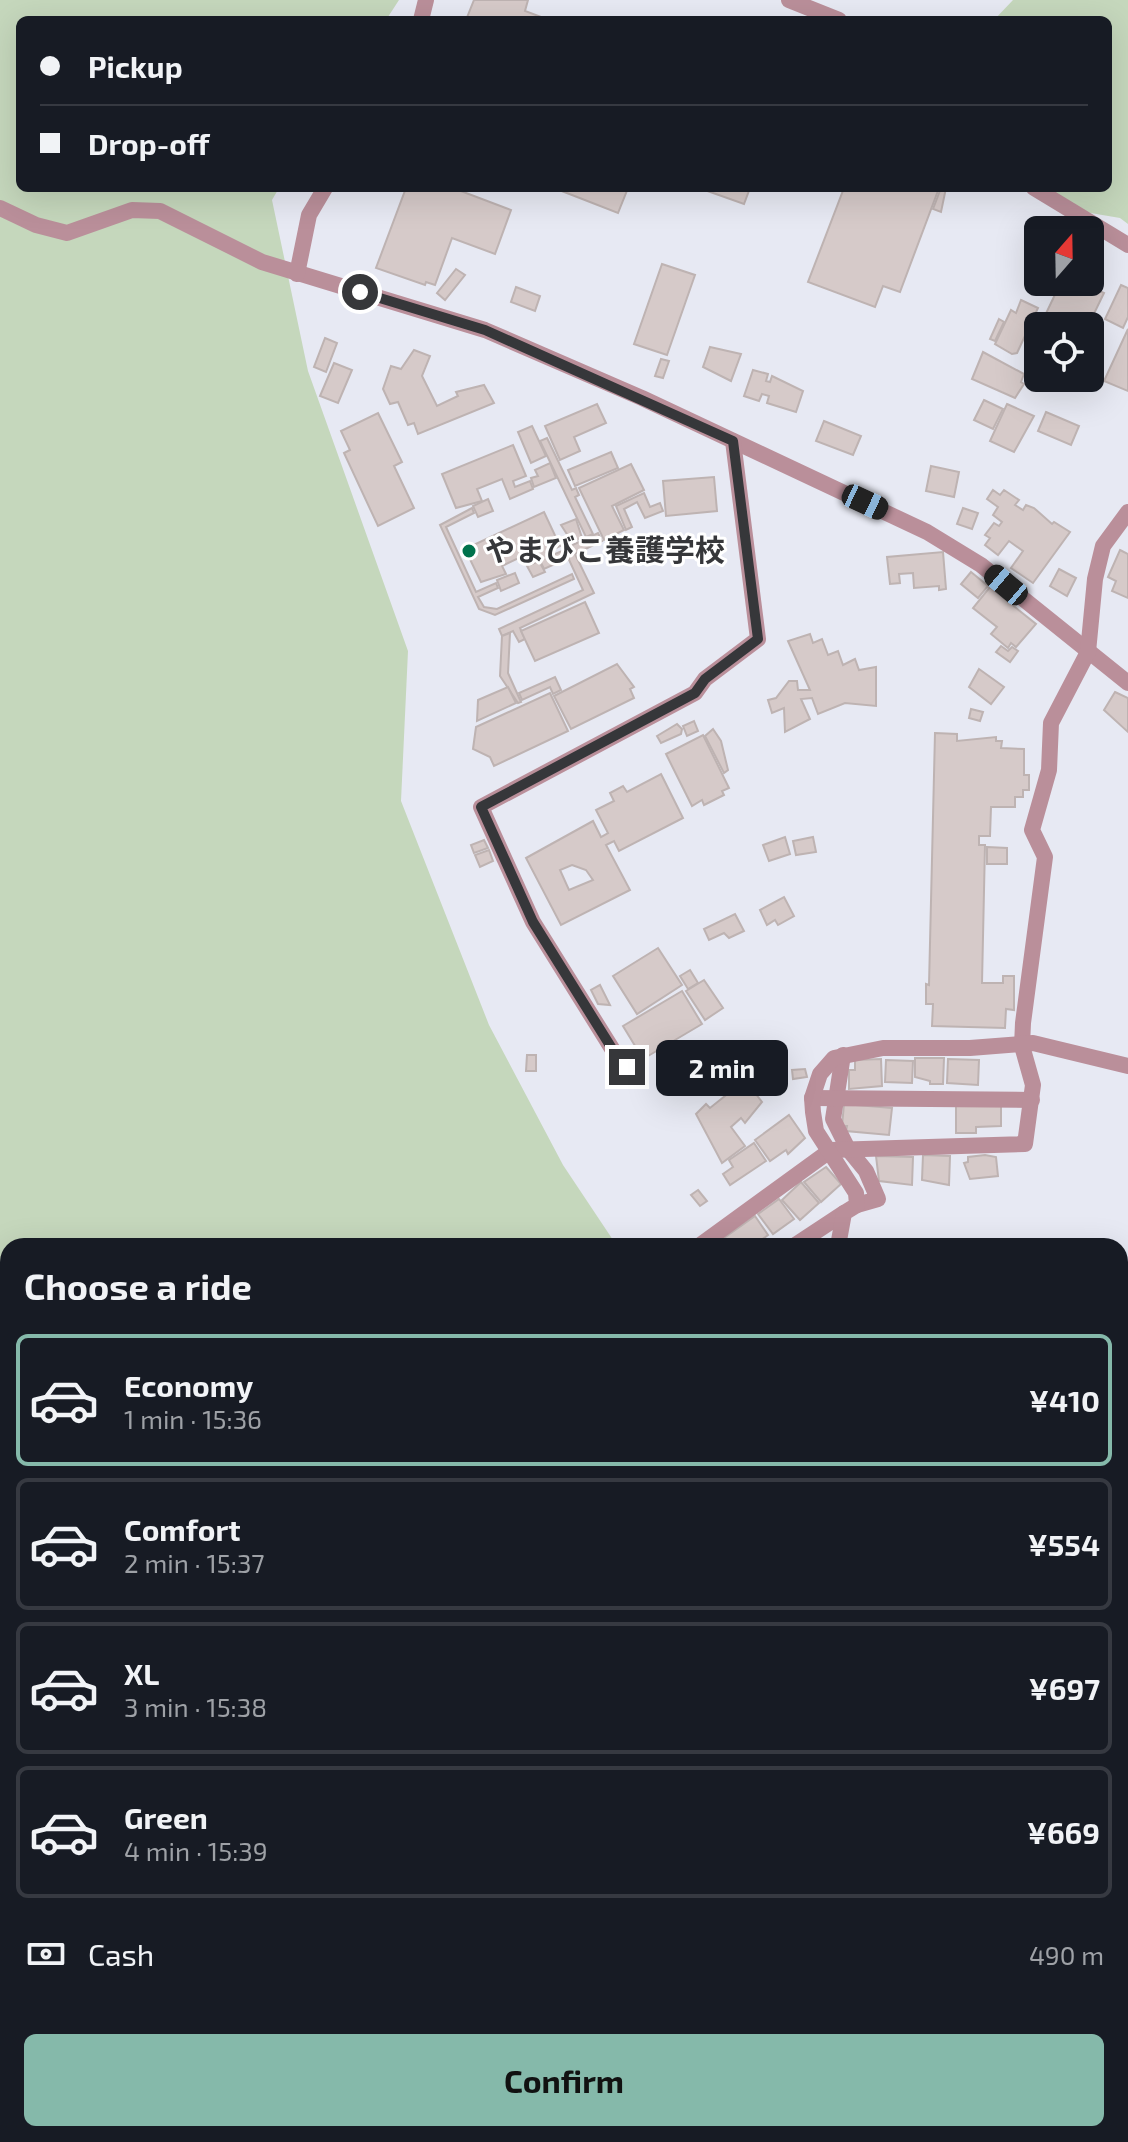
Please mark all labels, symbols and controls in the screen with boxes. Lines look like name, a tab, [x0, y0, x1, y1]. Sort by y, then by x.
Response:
text: Pickup	[88, 48, 183, 84]
text: Drop-off	[88, 125, 210, 161]
north arrow	[1024, 216, 1104, 296]
map controls	[1024, 216, 1104, 392]
route start	[342, 274, 378, 310]
button: locate	[1024, 312, 1104, 392]
car	[838, 481, 892, 523]
place label: やまびこ養護学校	[485, 531, 725, 567]
marker: やまびこ養護学校	[460, 542, 478, 560]
car	[980, 560, 1032, 610]
callout: 2 min	[655, 1039, 787, 1095]
route end	[609, 1049, 645, 1085]
text: 2 min	[689, 1052, 755, 1083]
text: Choose a ride	[24, 1264, 252, 1307]
icon: car	[28, 1364, 100, 1436]
text: Economy	[124, 1367, 253, 1403]
text: ¥410	[1029, 1382, 1100, 1418]
text: 1 min · 15:36	[124, 1403, 262, 1434]
icon: car	[28, 1508, 100, 1580]
text: Comfort	[124, 1511, 241, 1547]
text: ¥554	[1028, 1526, 1100, 1562]
text: 2 min · 15:37	[124, 1547, 265, 1578]
icon: car	[28, 1652, 100, 1724]
text: XL	[124, 1655, 159, 1691]
text: ¥697	[1029, 1670, 1100, 1706]
text: 3 min · 15:38	[124, 1691, 267, 1722]
icon: car	[28, 1796, 100, 1868]
text: Green	[124, 1799, 208, 1835]
text: ¥669	[1027, 1814, 1100, 1850]
text: 4 min · 15:39	[124, 1835, 268, 1866]
icon: cash	[24, 1932, 68, 1976]
text: Cash	[88, 1936, 154, 1972]
text: 490 m	[1029, 1939, 1104, 1970]
button: Confirm	[24, 2034, 1104, 2126]

